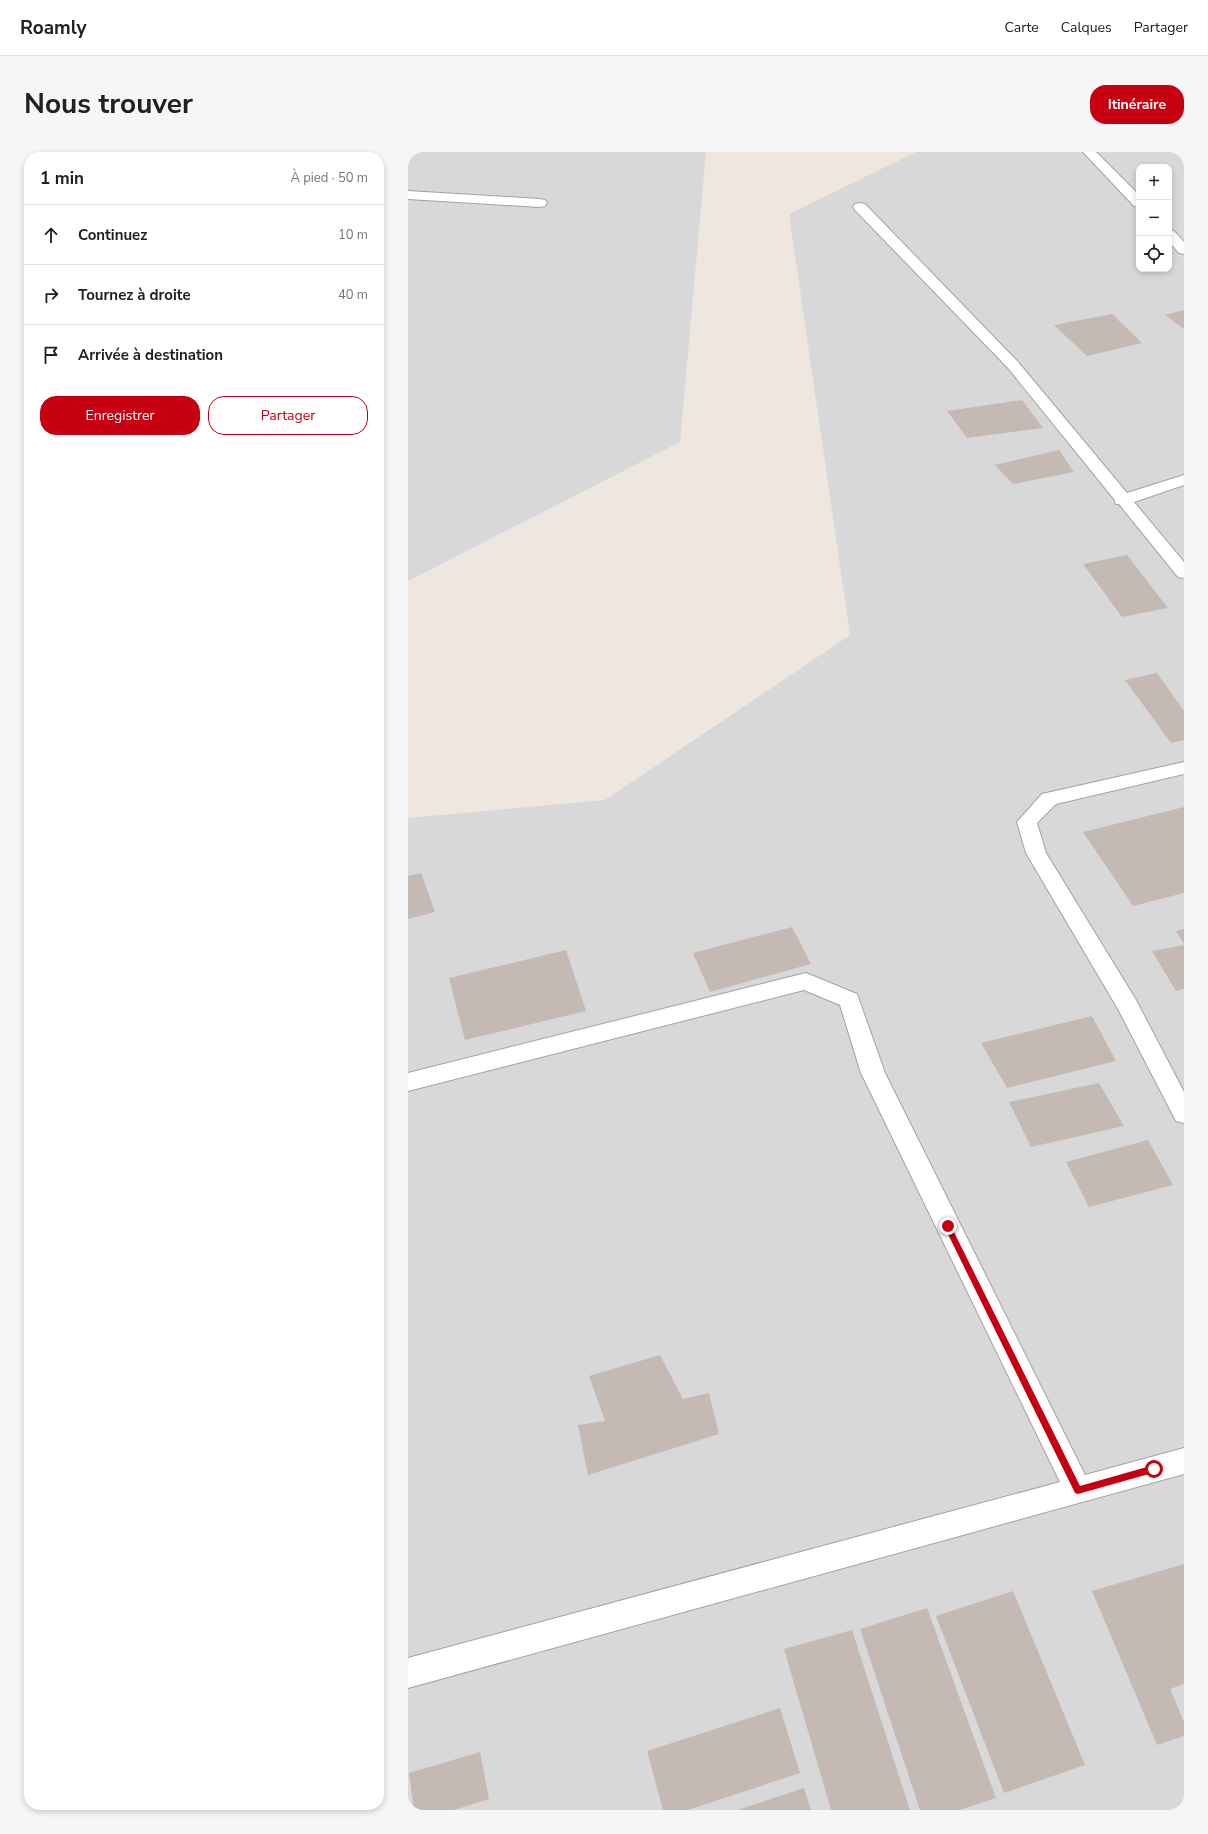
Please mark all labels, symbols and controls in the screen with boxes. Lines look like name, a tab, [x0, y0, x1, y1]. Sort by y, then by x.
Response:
text: Roamly	[20, 15, 87, 41]
text: Carte	[1005, 18, 1039, 37]
text: Calques	[1061, 18, 1112, 37]
text: Partager	[1134, 18, 1188, 37]
text: Nous trouver	[24, 85, 193, 123]
button: Itinéraire	[1090, 85, 1184, 124]
map controls	[1136, 164, 1172, 272]
button: +	[1136, 164, 1172, 200]
text: 1 min	[40, 167, 84, 190]
text: À pied · 50 m	[290, 169, 368, 187]
button: −	[1136, 200, 1172, 236]
icon: ahead	[40, 224, 62, 246]
text: Continuez	[78, 225, 147, 245]
text: 10 m	[338, 226, 368, 244]
button: locate	[1136, 236, 1172, 272]
icon: right	[40, 284, 62, 306]
text: Tournez à droite	[78, 285, 191, 305]
text: 40 m	[338, 286, 368, 304]
icon: arrive	[40, 344, 62, 366]
text: Arrivée à destination	[78, 345, 223, 365]
button: Enregistrer	[40, 396, 200, 435]
button: Partager	[208, 396, 368, 435]
route end	[939, 1217, 957, 1235]
route start	[1145, 1460, 1163, 1478]

